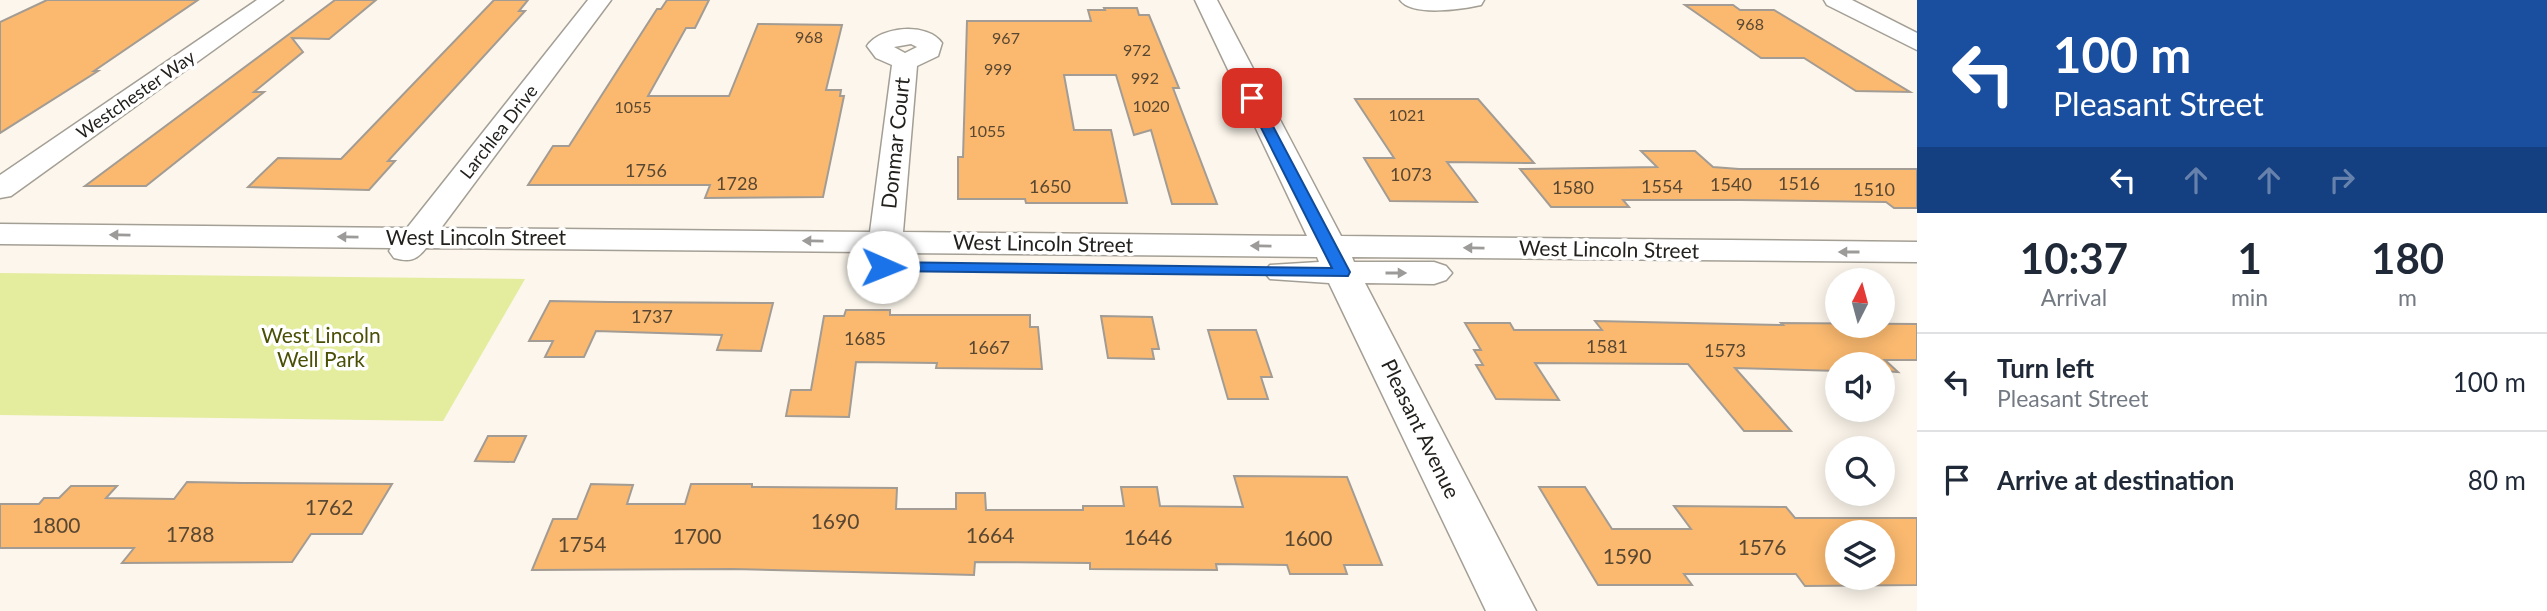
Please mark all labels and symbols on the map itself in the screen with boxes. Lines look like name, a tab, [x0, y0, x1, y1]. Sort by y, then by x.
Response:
house number: 968	[1736, 14, 1764, 33]
house number: 968	[795, 27, 823, 46]
house number: 967	[992, 28, 1020, 47]
house number: 972	[1123, 40, 1151, 59]
street label: Westchester Way	[72, 45, 199, 143]
house number: 999	[984, 59, 1012, 78]
house number: 992	[1131, 68, 1159, 87]
pin	[1222, 68, 1282, 128]
street label: Donmar Court	[875, 75, 914, 210]
street label: Larchlea Drive	[455, 80, 542, 183]
house number: 1020	[1132, 96, 1170, 115]
house number: 1055	[614, 97, 652, 116]
house number: 1021	[1388, 105, 1426, 124]
house number: 1055	[968, 121, 1006, 140]
house number: 1756	[625, 159, 667, 181]
house number: 1073	[1390, 163, 1432, 185]
house number: 1728	[716, 172, 758, 194]
house number: 1516	[1778, 172, 1820, 194]
house number: 1540	[1710, 173, 1752, 195]
house number: 1650	[1029, 175, 1071, 197]
house number: 1554	[1641, 175, 1683, 197]
house number: 1580	[1552, 176, 1594, 198]
house number: 1510	[1853, 178, 1895, 200]
street label: West Lincoln Street	[386, 224, 567, 249]
street label: West Lincoln Street	[953, 228, 1134, 257]
one-way arrow	[109, 229, 131, 241]
position arrow	[846, 230, 920, 304]
one-way arrow	[336, 232, 358, 243]
street label: West Lincoln Street	[1519, 234, 1700, 263]
one-way arrow	[802, 235, 824, 247]
one-way arrow	[1250, 240, 1272, 252]
one-way arrow	[1463, 243, 1485, 254]
one-way arrow	[1838, 246, 1860, 258]
one-way arrow	[1386, 267, 1408, 279]
north arrow	[1825, 268, 1895, 338]
house number: 1737	[631, 305, 673, 327]
park label: West Lincoln Well Park	[261, 322, 381, 371]
house number: 1685	[844, 327, 886, 349]
house number: 1581	[1586, 335, 1628, 357]
house number: 1667	[968, 336, 1010, 358]
house number: 1573	[1704, 339, 1746, 361]
street label: Pleasant Avenue	[1377, 355, 1466, 502]
house number: 1762	[305, 494, 353, 519]
house number: 1690	[811, 508, 859, 533]
house number: 1800	[32, 512, 80, 537]
house number: 1788	[166, 521, 214, 546]
house number: 1664	[966, 522, 1014, 547]
house number: 1700	[673, 523, 721, 548]
house number: 1646	[1124, 524, 1172, 549]
house number: 1600	[1284, 525, 1332, 550]
house number: 1754	[558, 531, 606, 556]
house number: 1576	[1738, 534, 1786, 559]
house number: 1590	[1603, 543, 1651, 568]

